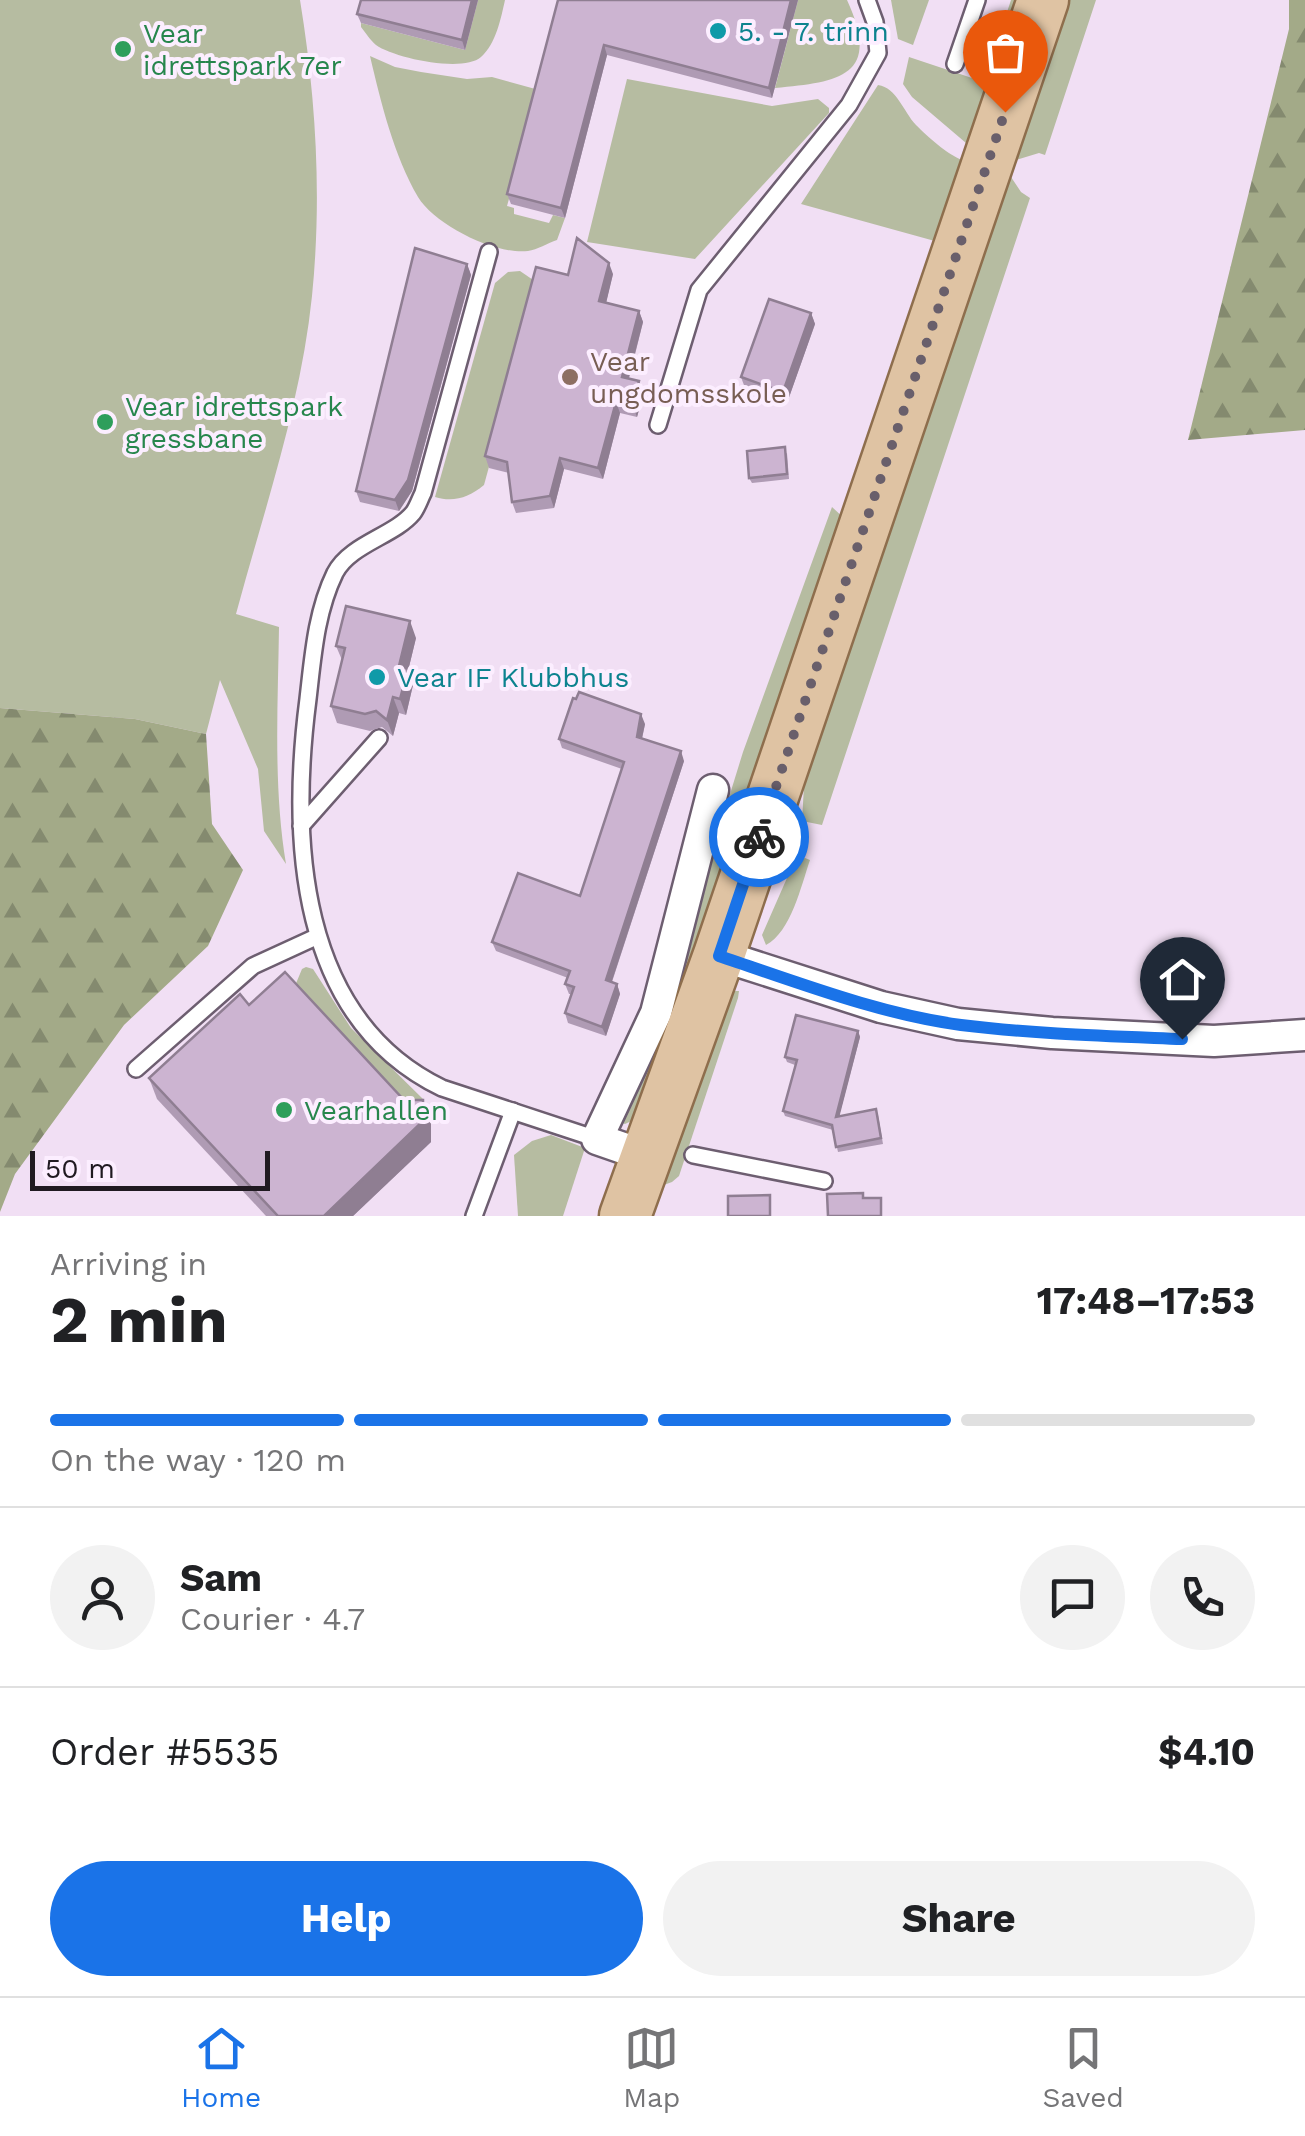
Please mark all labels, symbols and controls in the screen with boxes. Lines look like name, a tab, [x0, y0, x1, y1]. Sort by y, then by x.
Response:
pin	[963, 10, 1048, 113]
place label: 5. - 7. trinn	[738, 15, 889, 48]
place label: Vear idrettspark 7er	[143, 17, 342, 82]
marker: 5. - 7. trinn	[707, 20, 729, 42]
icon: bag	[978, 25, 1033, 80]
marker: Vear idrettspark 7er	[112, 38, 134, 60]
place label: Vear ungdomsskole	[590, 345, 787, 410]
marker: Vear ungdomsskole	[559, 366, 581, 388]
place label: Vear idrettspark gressbane	[125, 390, 343, 455]
marker: Vear idrettspark gressbane	[94, 411, 116, 433]
place label: Vear IF Klubbhus	[397, 661, 629, 694]
marker: Vear IF Klubbhus	[366, 666, 388, 688]
courier	[709, 787, 809, 887]
icon: bike	[732, 810, 787, 865]
pin	[1140, 937, 1225, 1040]
icon: home	[1155, 952, 1210, 1007]
place label: Vearhallen	[304, 1094, 448, 1127]
marker: Vearhallen	[273, 1099, 295, 1121]
scale bar	[30, 1146, 270, 1190]
text: 50 m	[45, 1152, 115, 1185]
text: Arriving in	[50, 1245, 207, 1283]
text: 17:48–17:53	[1037, 1279, 1255, 1323]
text: 2 min	[50, 1282, 228, 1358]
text: On the way · 120 m	[50, 1441, 346, 1479]
button: person	[50, 1545, 155, 1650]
button: chat	[1020, 1545, 1125, 1650]
button: phone	[1150, 1545, 1255, 1650]
text: Sam	[180, 1556, 262, 1600]
text: Courier · 4.7	[180, 1600, 365, 1638]
text: Order #5535	[50, 1730, 279, 1774]
text: $4.10	[1158, 1730, 1255, 1774]
button: Help	[50, 1861, 643, 1976]
button: Share	[663, 1861, 1255, 1976]
tab: Home	[181, 2021, 261, 2114]
tab: Map	[623, 2021, 680, 2114]
tab: Saved	[1043, 2021, 1124, 2114]

